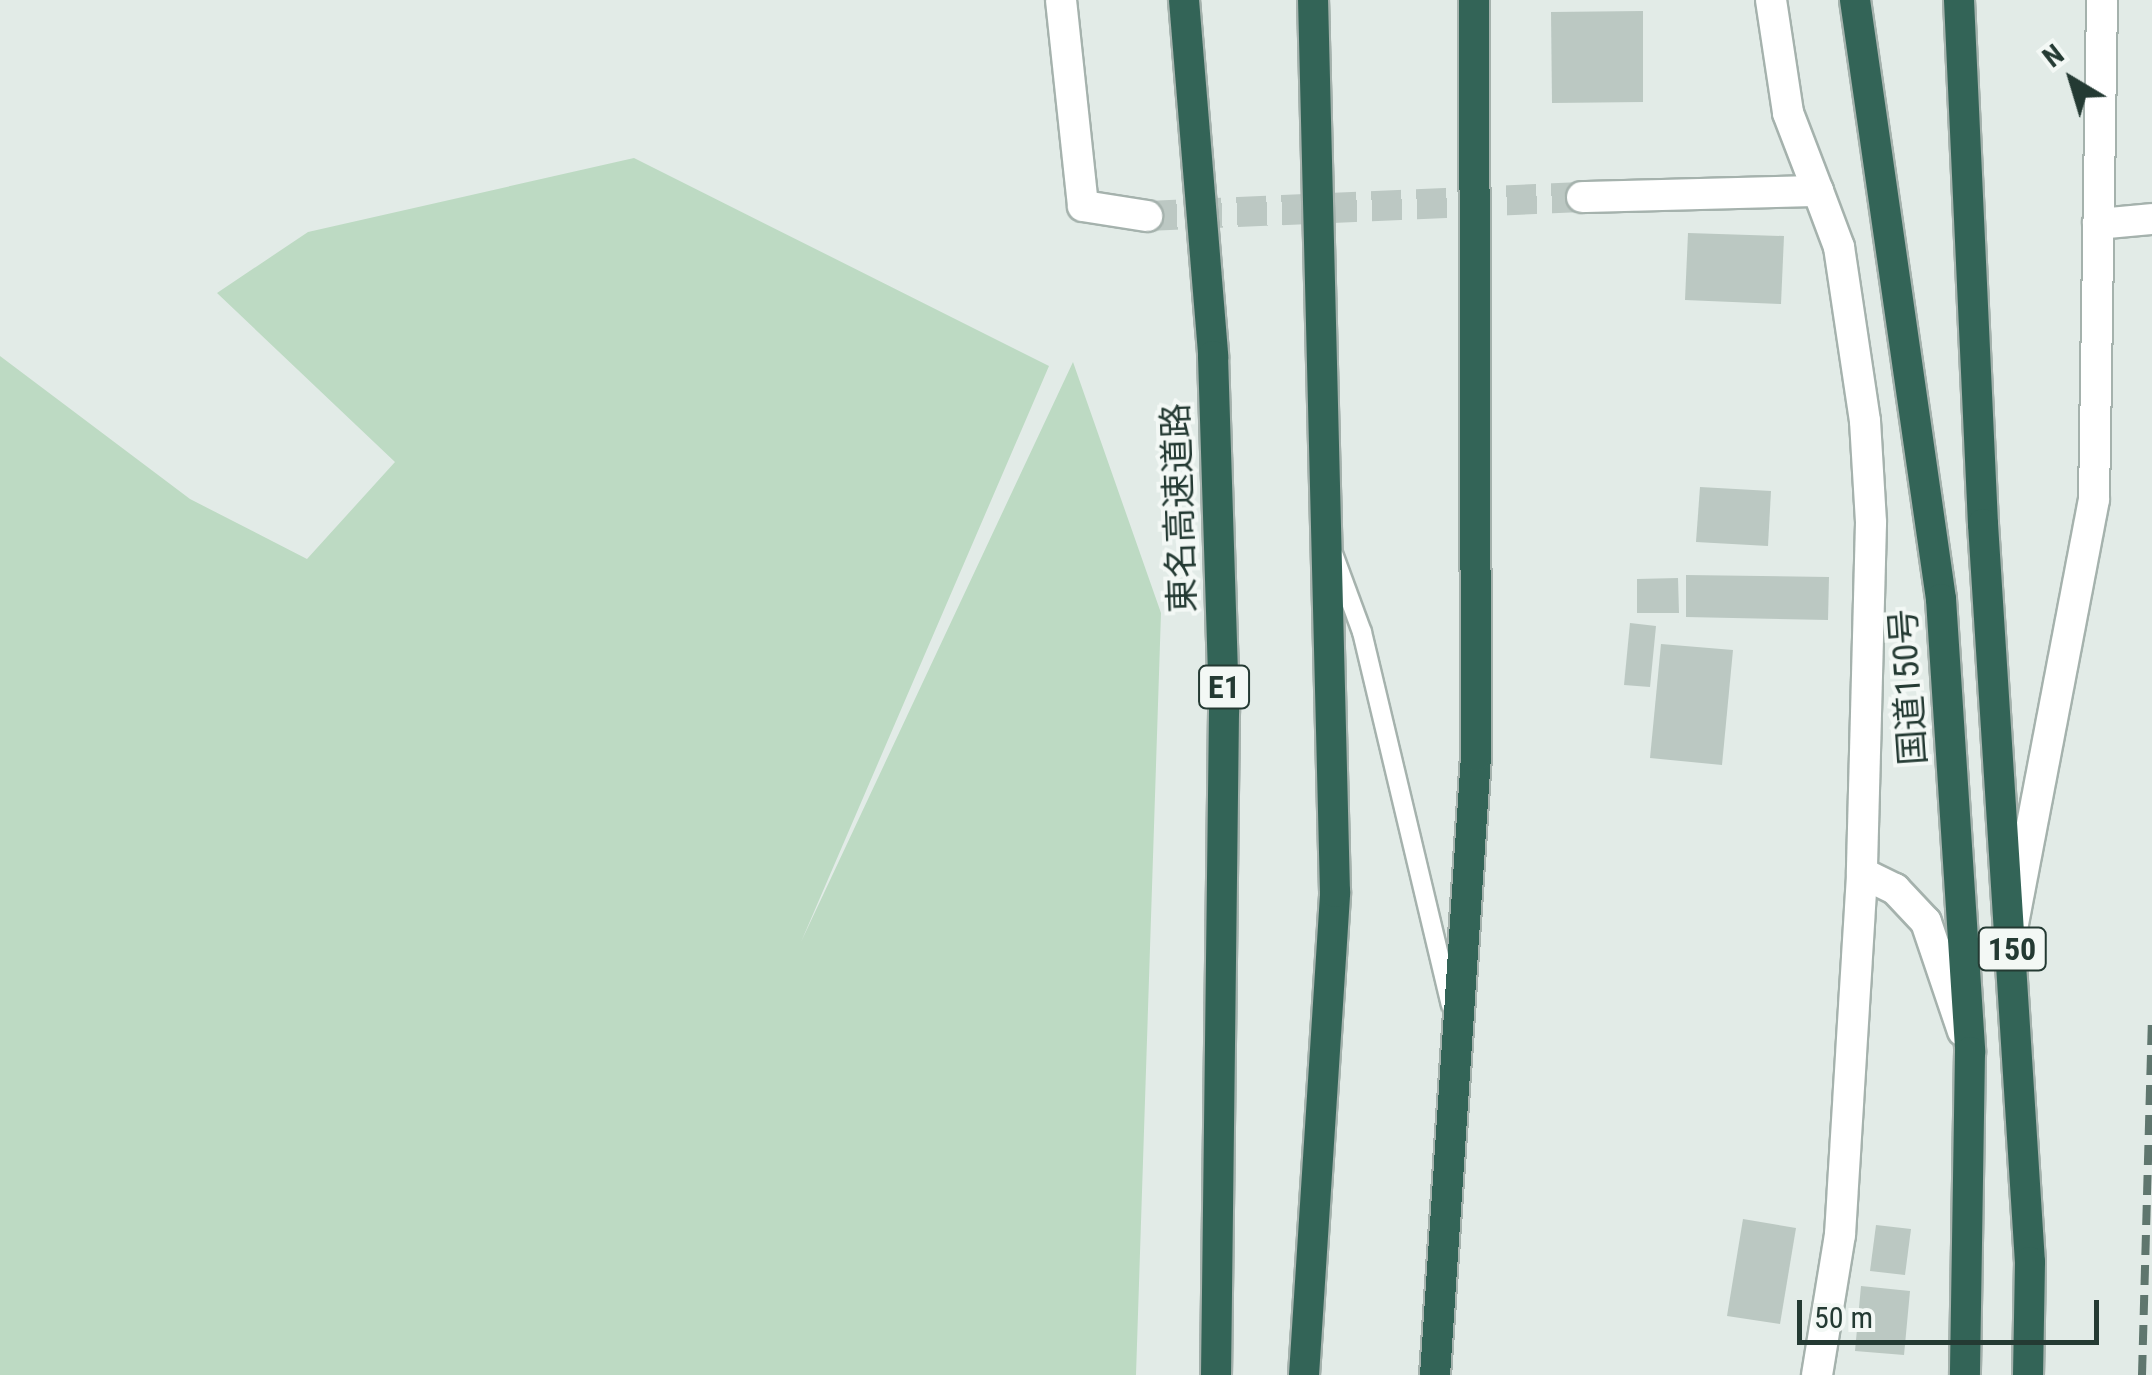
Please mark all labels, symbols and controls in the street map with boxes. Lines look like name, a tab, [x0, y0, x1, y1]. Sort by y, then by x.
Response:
north arrow	[2022, 30, 2122, 130]
text: N	[2036, 38, 2070, 74]
street label: 東名高速道路	[1155, 402, 1205, 614]
street label: 国道150号	[1883, 607, 1935, 767]
road number: E1	[1196, 660, 1252, 714]
road number: 150	[1977, 922, 2047, 976]
scale bar	[1802, 1280, 2104, 1342]
text: 50 m	[1814, 1300, 1873, 1335]

